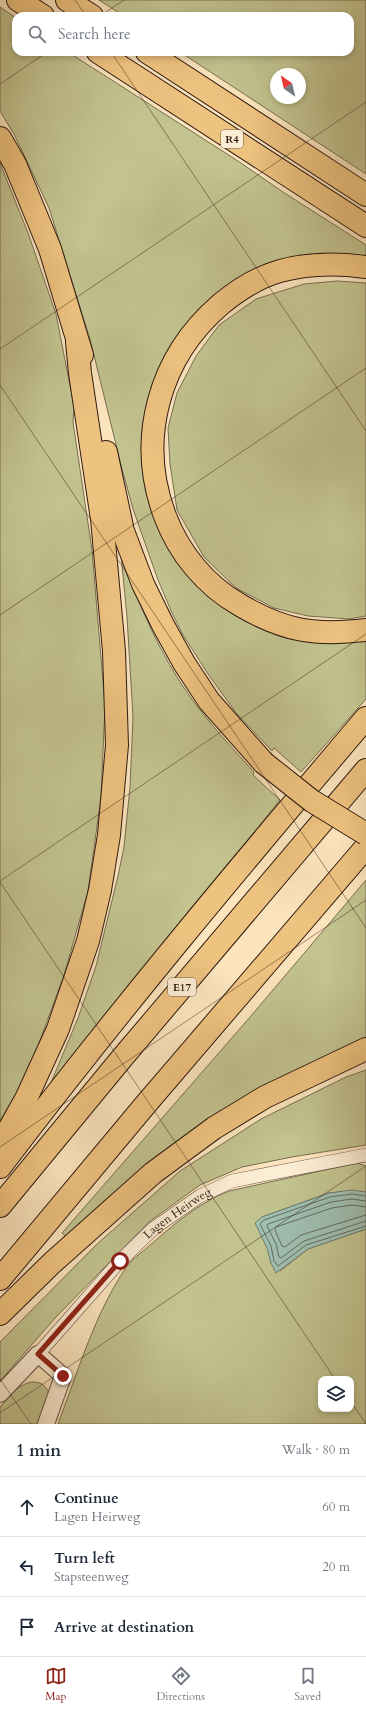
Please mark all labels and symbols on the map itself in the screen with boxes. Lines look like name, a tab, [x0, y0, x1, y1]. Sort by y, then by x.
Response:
north arrow	[270, 68, 306, 104]
road number: R4	[221, 130, 243, 148]
road number: E17	[168, 978, 196, 996]
street label: Lagen Heirweg	[140, 1184, 214, 1242]
route start	[111, 1252, 129, 1270]
route end	[54, 1367, 72, 1385]

